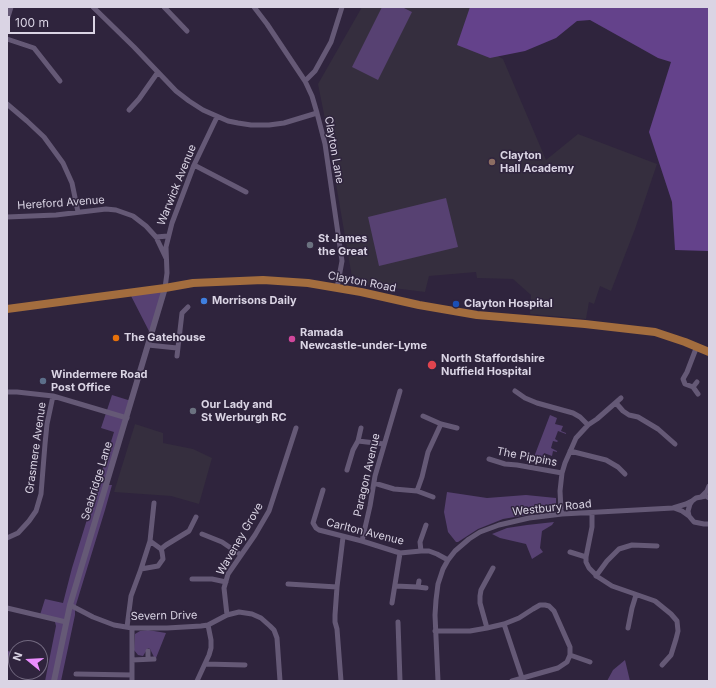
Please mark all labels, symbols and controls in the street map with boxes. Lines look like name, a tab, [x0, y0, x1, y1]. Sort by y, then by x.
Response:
scale bar	[10, 8, 97, 34]
text: 100 m	[15, 15, 49, 30]
street label: Clayton Lane	[322, 115, 346, 185]
street label: Warwick Avenue	[155, 142, 199, 228]
place label: Clayton Hall Academy	[500, 149, 574, 175]
marker: Clayton Hall Academy	[487, 157, 497, 167]
street label: Hereford Avenue	[17, 193, 105, 213]
place label: St James the Great	[318, 232, 368, 258]
marker: St James the Great	[305, 240, 315, 250]
street label: Clayton Road	[327, 269, 397, 295]
place label: Morrisons Daily	[212, 294, 297, 308]
marker: Morrisons Daily	[199, 296, 209, 306]
place label: Clayton Hospital	[464, 297, 553, 311]
marker: Clayton Hospital	[451, 299, 461, 309]
place label: Ramada Newcastle-under-Lyme	[300, 326, 427, 352]
place label: The Gatehouse	[124, 331, 206, 345]
marker: The Gatehouse	[111, 333, 121, 343]
marker: Ramada Newcastle-under-Lyme	[287, 334, 297, 344]
place label: North Staffordshire Nuffield Hospital	[441, 352, 545, 378]
marker: North Staffordshire Nuffield Hospital	[426, 359, 438, 371]
place label: Windermere Road Post Office	[51, 368, 148, 394]
marker: Windermere Road Post Office	[38, 376, 48, 386]
place label: Our Lady and St Werburgh RC	[201, 398, 287, 424]
street label: Grasmere Avenue	[23, 401, 49, 495]
marker: Our Lady and St Werburgh RC	[188, 406, 198, 416]
street label: Paragon Avenue	[351, 432, 383, 518]
street label: Seabridge Lane	[79, 440, 115, 522]
street label: The Pippins	[496, 445, 558, 469]
street label: Westbury Road	[512, 497, 592, 519]
street label: Waveney Grove	[214, 500, 266, 578]
street label: Carlton Avenue	[325, 516, 405, 548]
street label: Severn Drive	[130, 609, 198, 623]
north arrow	[8, 640, 48, 680]
text: N	[10, 650, 25, 663]

